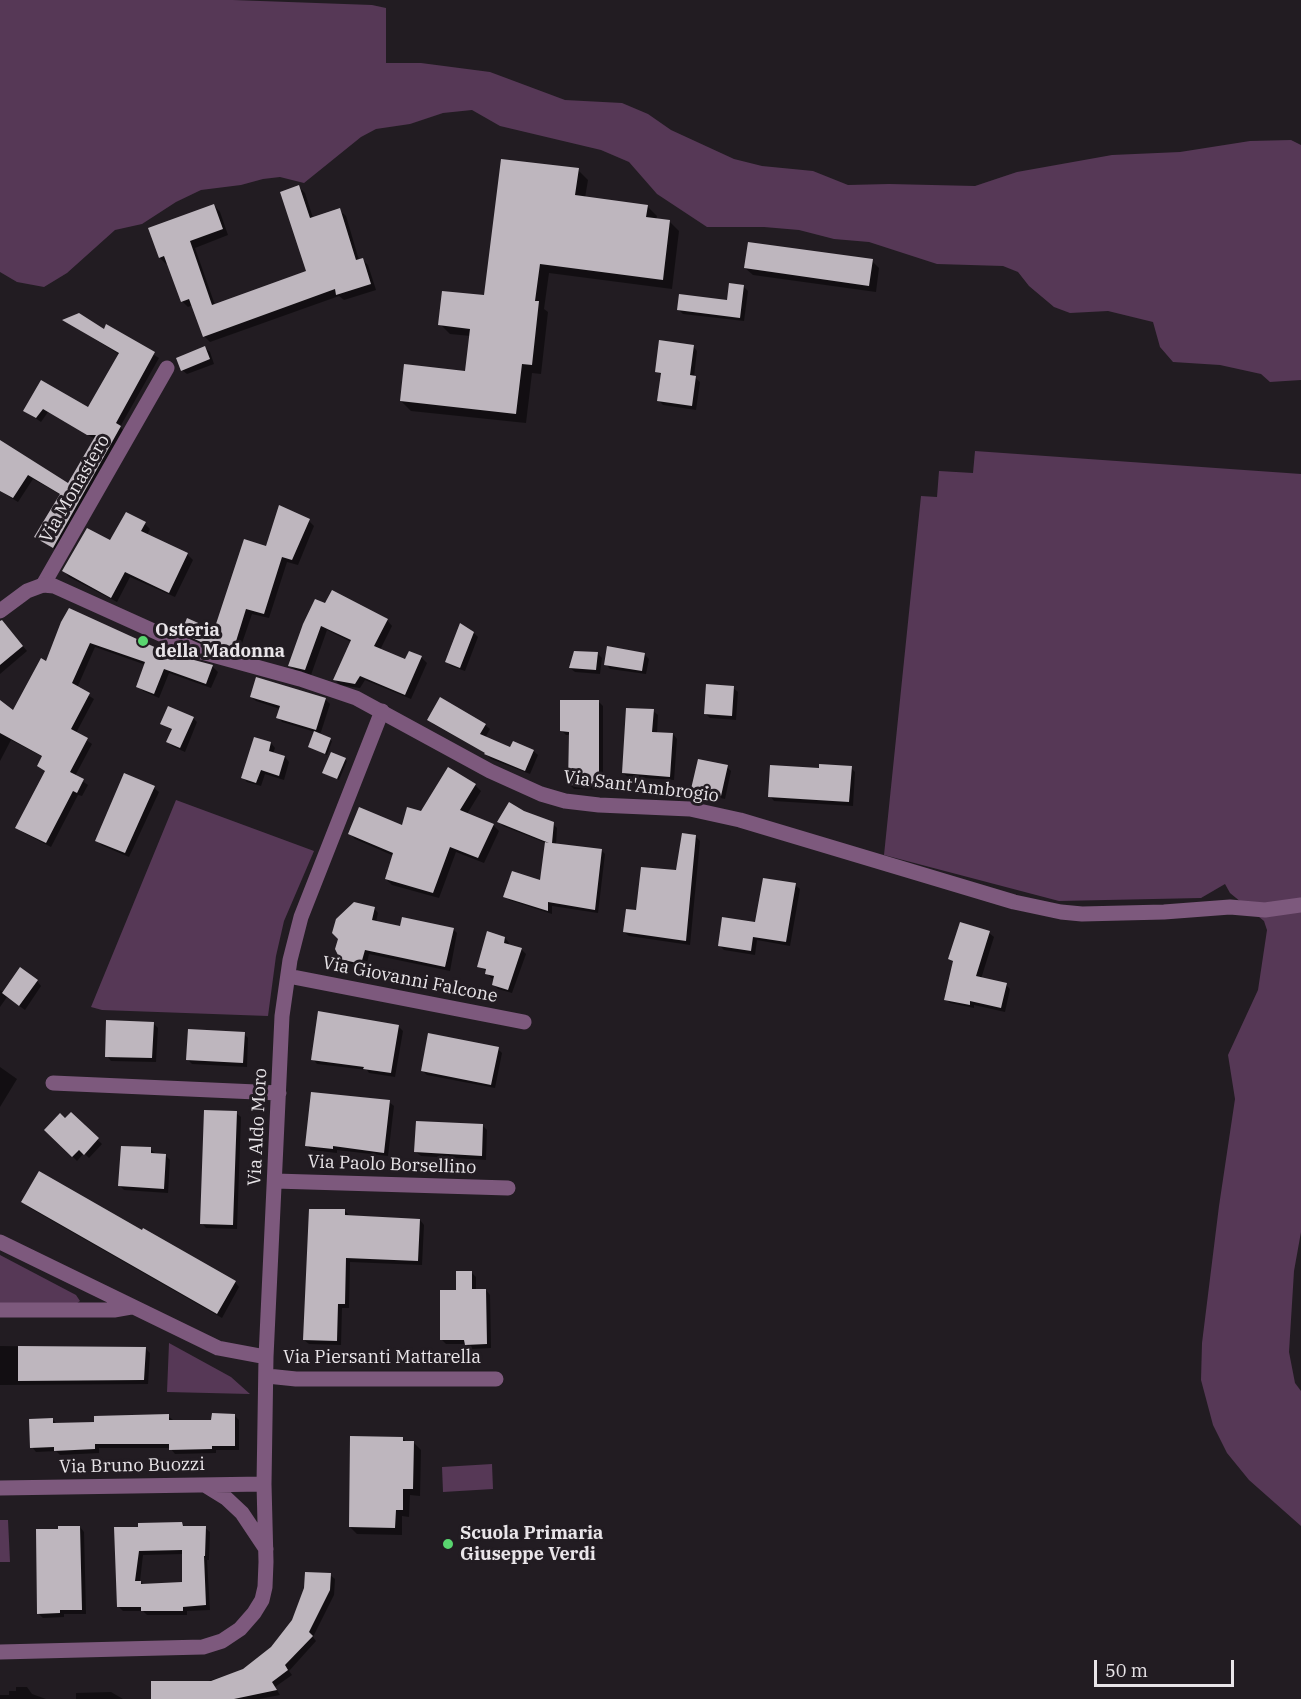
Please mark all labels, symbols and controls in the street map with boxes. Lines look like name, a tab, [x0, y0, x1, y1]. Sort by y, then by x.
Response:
street label: Via Monastero	[35, 431, 115, 547]
place label: Osteria della Madonna	[155, 620, 285, 662]
marker: Osteria della Madonna	[136, 634, 150, 648]
street label: Via Sant'Ambrogio	[562, 767, 720, 807]
street label: Via Giovanni Falcone	[321, 952, 499, 1008]
street label: Via Aldo Moro	[244, 1067, 272, 1187]
street label: Via Paolo Borsellino	[307, 1151, 477, 1179]
street label: Via Piersanti Mattarella	[283, 1347, 481, 1369]
street label: Via Bruno Buozzi	[59, 1454, 205, 1478]
place label: Scuola Primaria Giuseppe Verdi	[460, 1523, 603, 1565]
marker: Scuola Primaria Giuseppe Verdi	[441, 1537, 455, 1551]
scale bar	[1097, 1648, 1236, 1686]
text: 50 m	[1105, 1659, 1148, 1682]

